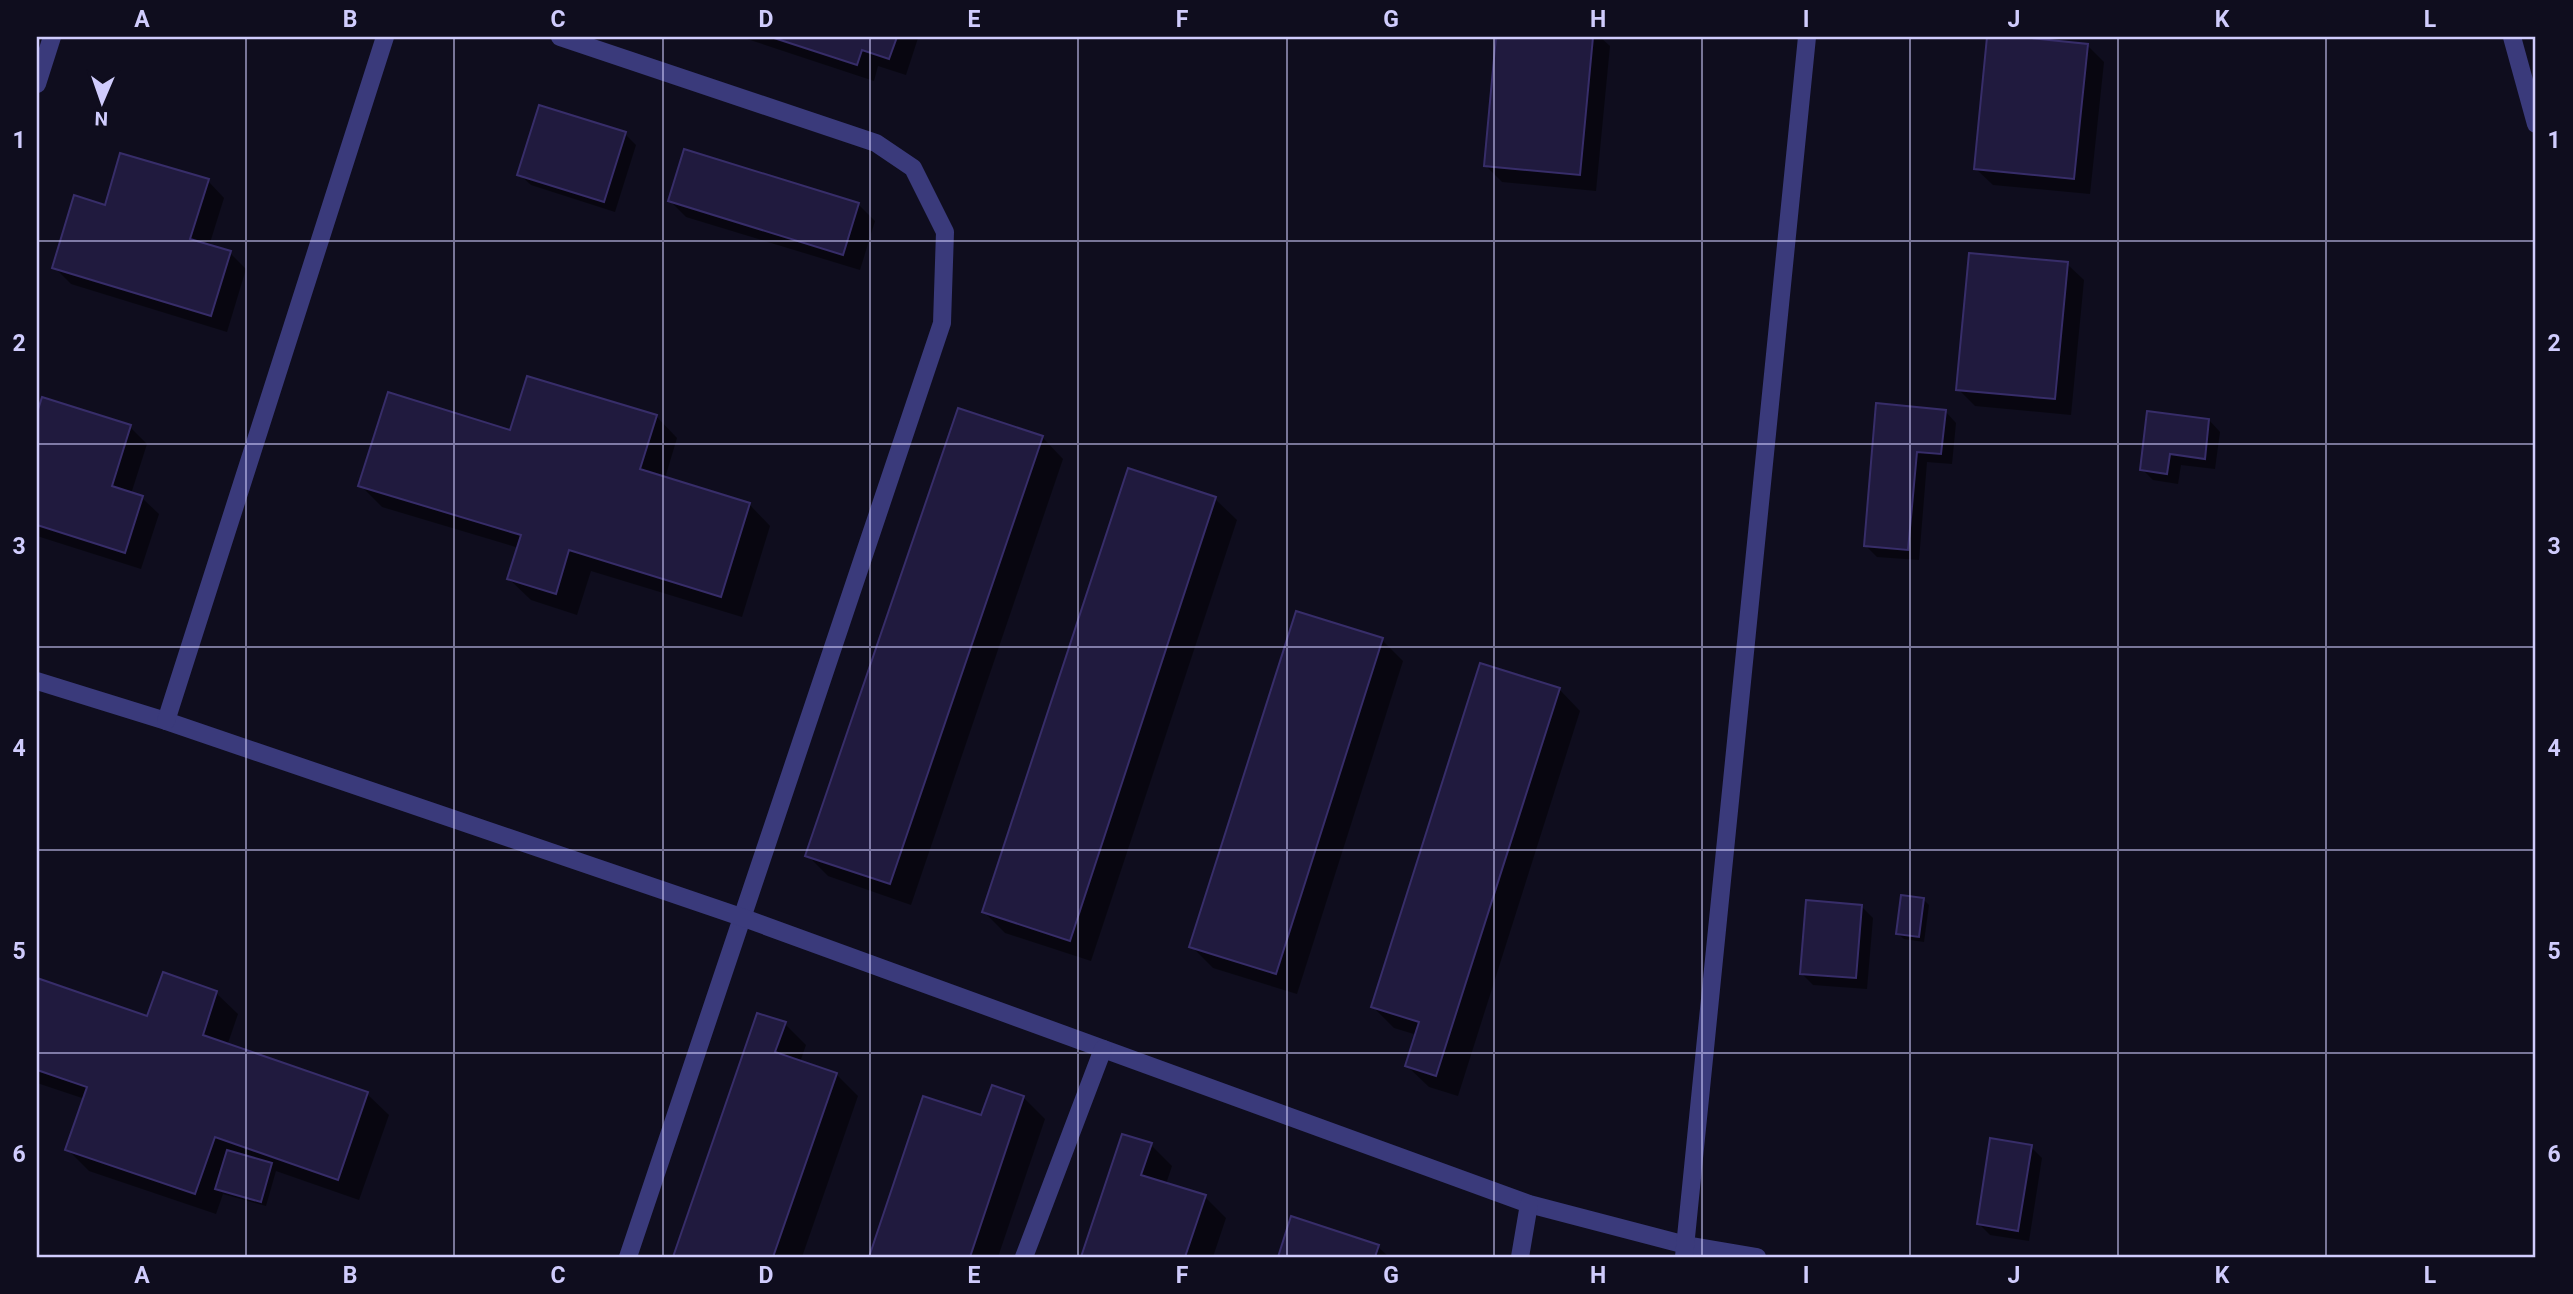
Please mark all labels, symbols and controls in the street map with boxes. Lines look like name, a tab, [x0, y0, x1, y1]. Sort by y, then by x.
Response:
text: A	[134, 6, 150, 33]
text: B	[343, 6, 357, 33]
text: C	[550, 6, 566, 33]
text: D	[759, 6, 773, 33]
text: E	[968, 6, 981, 33]
text: F	[1176, 6, 1189, 33]
text: G	[1383, 6, 1399, 33]
text: H	[1590, 6, 1606, 33]
text: I	[1803, 6, 1809, 33]
text: J	[2008, 6, 2020, 33]
text: K	[2215, 6, 2230, 33]
text: L	[2424, 6, 2436, 33]
north arrow	[66, 66, 136, 136]
text: N	[94, 107, 109, 130]
text: 1	[12, 127, 26, 154]
text: 1	[2547, 127, 2561, 154]
text: 2	[12, 330, 26, 357]
text: 2	[2547, 330, 2561, 357]
text: 3	[12, 533, 26, 560]
text: 3	[2547, 533, 2561, 560]
text: 4	[12, 735, 26, 762]
text: 4	[2547, 735, 2561, 762]
text: 5	[12, 938, 26, 965]
text: 5	[2547, 938, 2561, 965]
text: 6	[12, 1141, 26, 1168]
text: 6	[2547, 1141, 2561, 1168]
text: A	[134, 1262, 150, 1289]
text: B	[343, 1262, 357, 1289]
text: C	[550, 1262, 566, 1289]
text: D	[759, 1262, 773, 1289]
text: E	[968, 1262, 981, 1289]
text: F	[1176, 1262, 1189, 1289]
text: G	[1383, 1262, 1399, 1289]
text: H	[1590, 1262, 1606, 1289]
text: I	[1803, 1262, 1809, 1289]
text: J	[2008, 1262, 2020, 1289]
text: K	[2215, 1262, 2230, 1289]
text: L	[2424, 1262, 2436, 1289]

